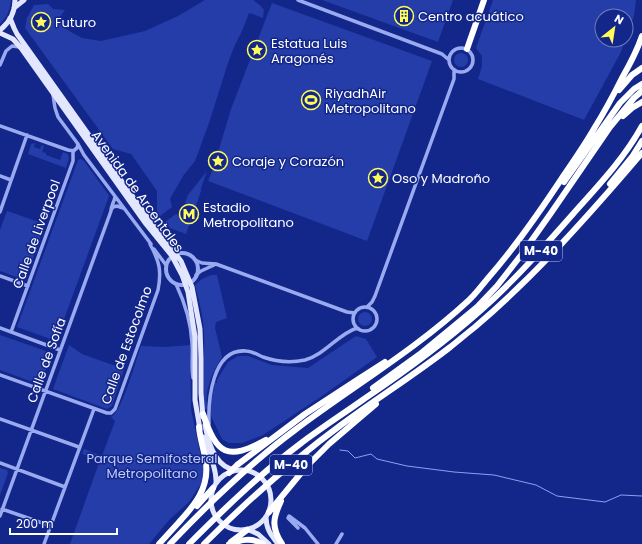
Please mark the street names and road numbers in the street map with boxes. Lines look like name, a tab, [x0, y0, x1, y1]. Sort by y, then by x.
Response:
street label: Avenida de Arcentales	[87, 126, 188, 256]
street label: Calle de Liverpool	[8, 177, 65, 291]
road number: M-40	[520, 241, 562, 261]
street label: Calle de Estocolmo	[96, 283, 157, 407]
street label: Calle de Sofía	[22, 315, 71, 405]
road number: M-40	[270, 455, 312, 475]

